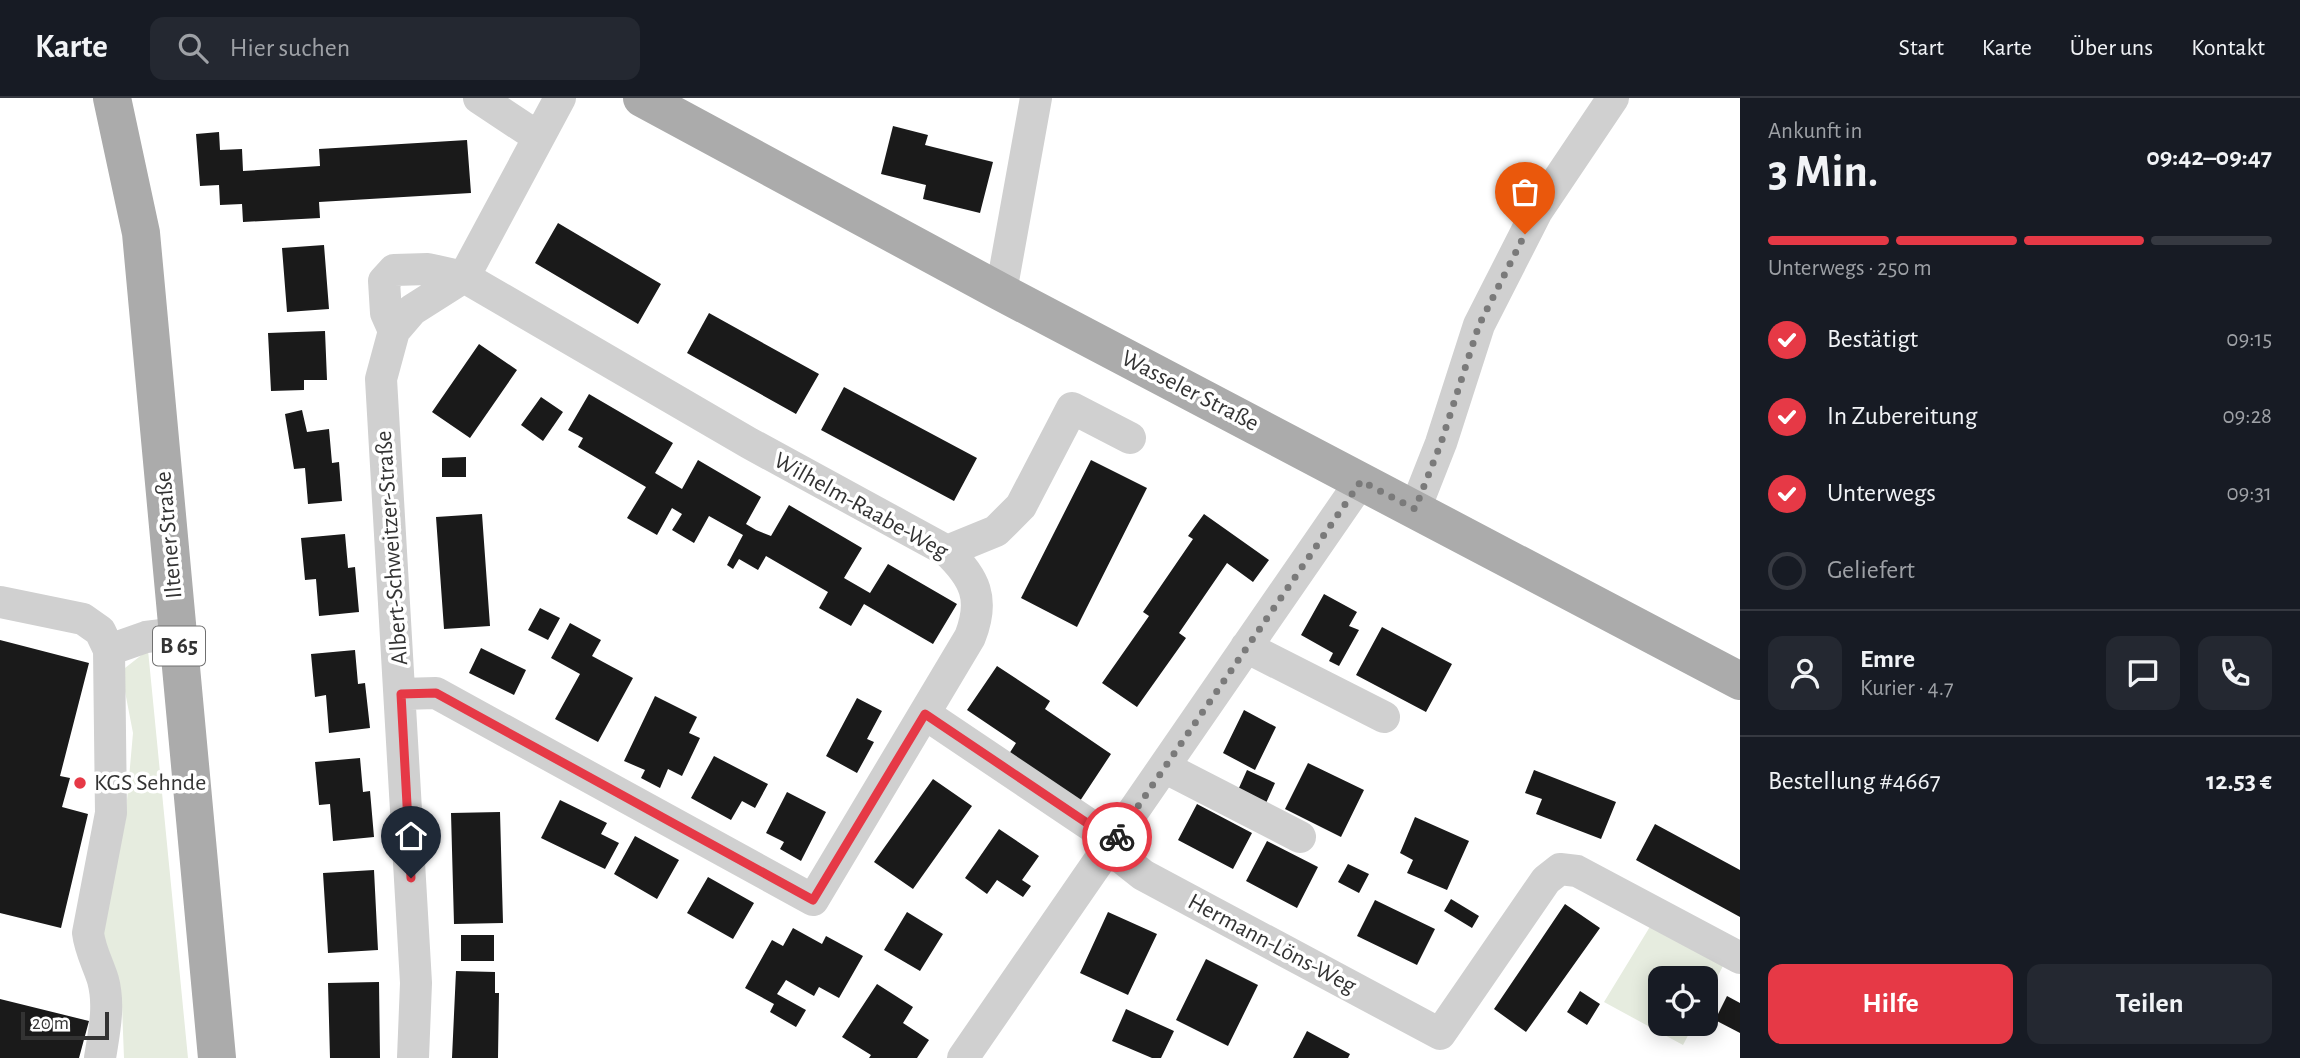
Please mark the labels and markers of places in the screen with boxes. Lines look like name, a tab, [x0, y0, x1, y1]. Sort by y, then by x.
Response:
pin	[1495, 162, 1555, 234]
place label: KGS Sehnde	[94, 771, 206, 795]
marker: KGS Sehnde	[72, 775, 88, 791]
pin	[381, 806, 441, 878]

